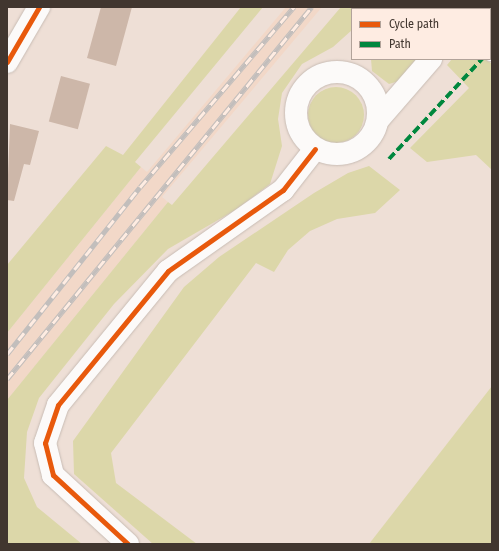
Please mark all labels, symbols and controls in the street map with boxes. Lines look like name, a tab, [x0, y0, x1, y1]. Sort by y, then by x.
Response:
legend	[351, 8, 491, 60]
text: Cycle path	[389, 17, 439, 31]
text: Path	[389, 37, 411, 51]

